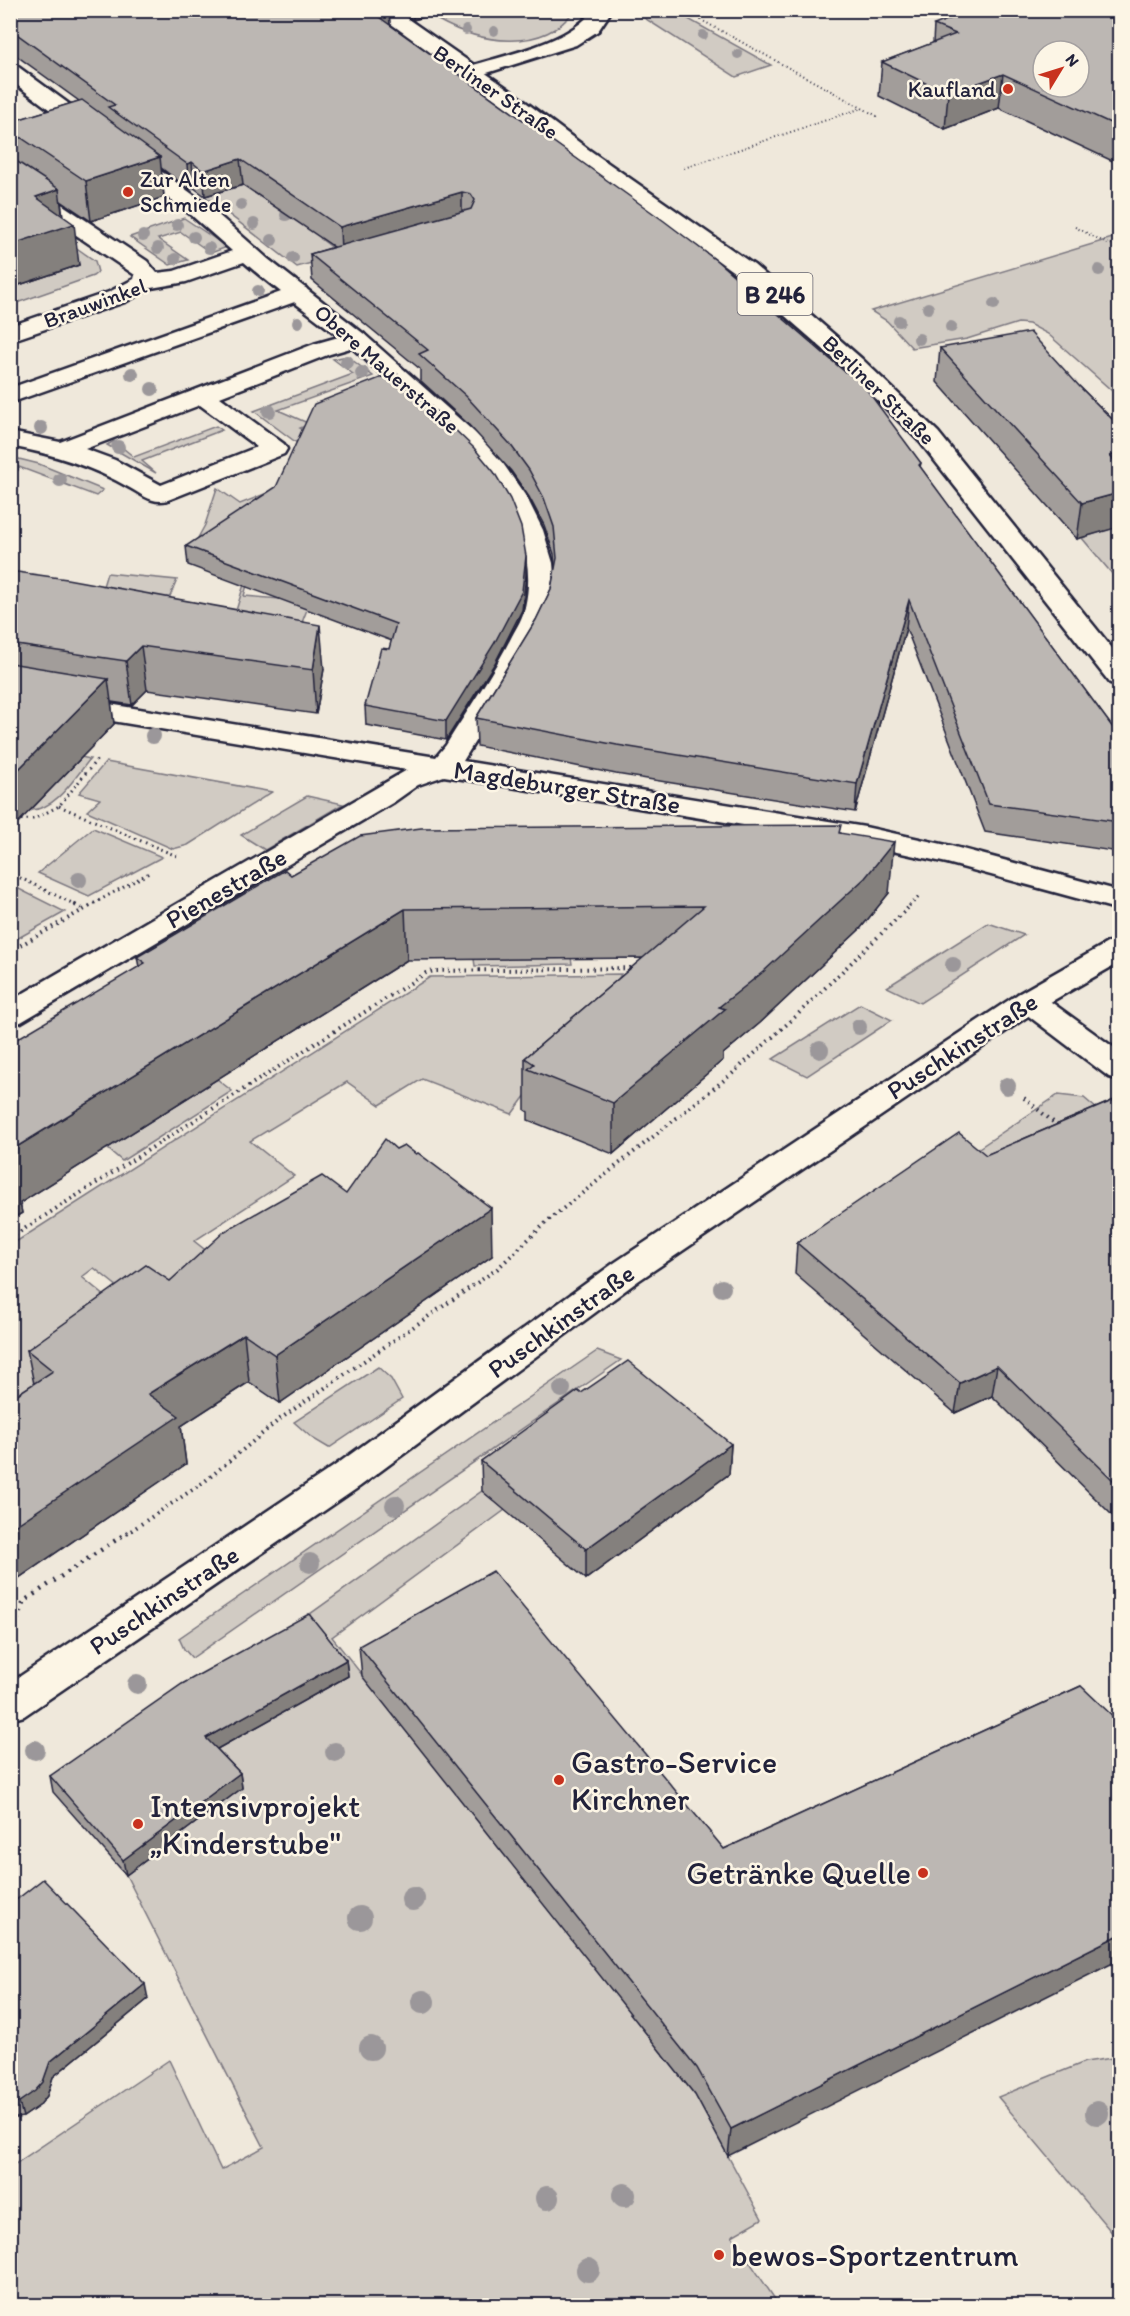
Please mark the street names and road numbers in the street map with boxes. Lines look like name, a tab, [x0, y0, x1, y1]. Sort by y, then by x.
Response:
street label: Berliner Straße	[428, 39, 564, 145]
street label: Brauwinkel	[40, 272, 150, 334]
road number: B 246	[738, 273, 812, 315]
street label: Obere Mauerstraße	[309, 299, 465, 439]
street label: Berliner Straße	[817, 329, 941, 451]
street label: Magdeburger Straße	[451, 753, 683, 821]
street label: Pienestraße	[160, 840, 292, 936]
street label: Puschkinstraße	[881, 985, 1043, 1107]
street label: Puschkinstraße	[481, 1257, 641, 1385]
street label: Puschkinstraße	[83, 1538, 245, 1662]

